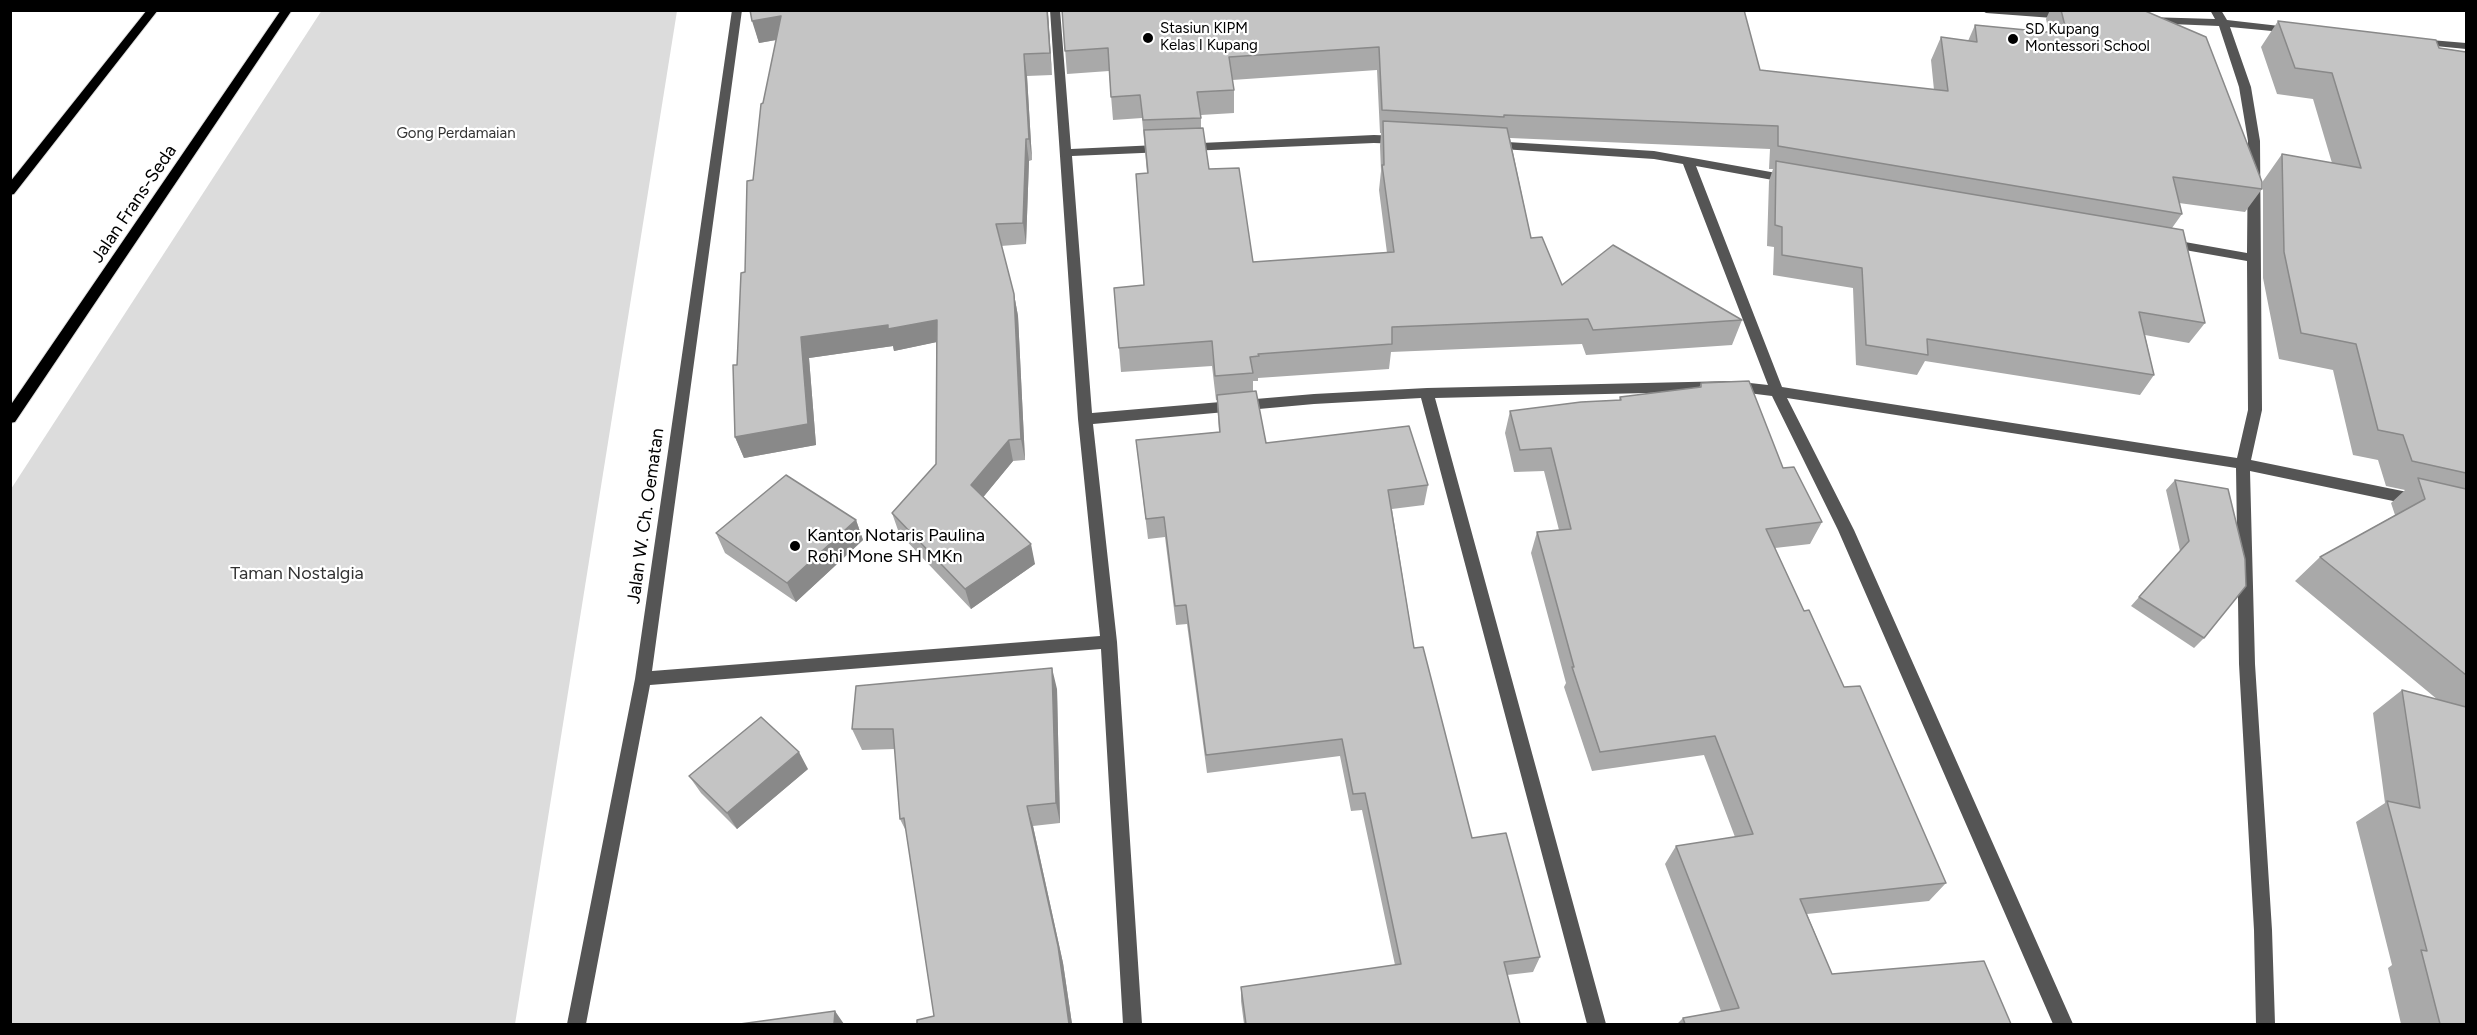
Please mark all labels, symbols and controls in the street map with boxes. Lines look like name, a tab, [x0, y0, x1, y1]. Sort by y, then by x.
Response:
place label: Stasiun KIPM Kelas I Kupang	[1160, 20, 1258, 55]
place label: SD Kupang Montessori School	[2025, 21, 2150, 56]
marker: Stasiun KIPM Kelas I Kupang	[1141, 31, 1155, 45]
marker: SD Kupang Montessori School	[2006, 32, 2020, 46]
park label: Gong Perdamaian	[396, 125, 516, 143]
street label: Jalan Frans-Seda	[87, 141, 181, 267]
street label: Jalan W. Ch. Oematan	[623, 427, 669, 605]
place label: Kantor Notaris Paulina Rohi Mone SH MKn	[807, 525, 985, 568]
marker: Kantor Notaris Paulina Rohi Mone SH MKn	[788, 539, 802, 553]
park label: Taman Nostalgia	[230, 563, 364, 585]

